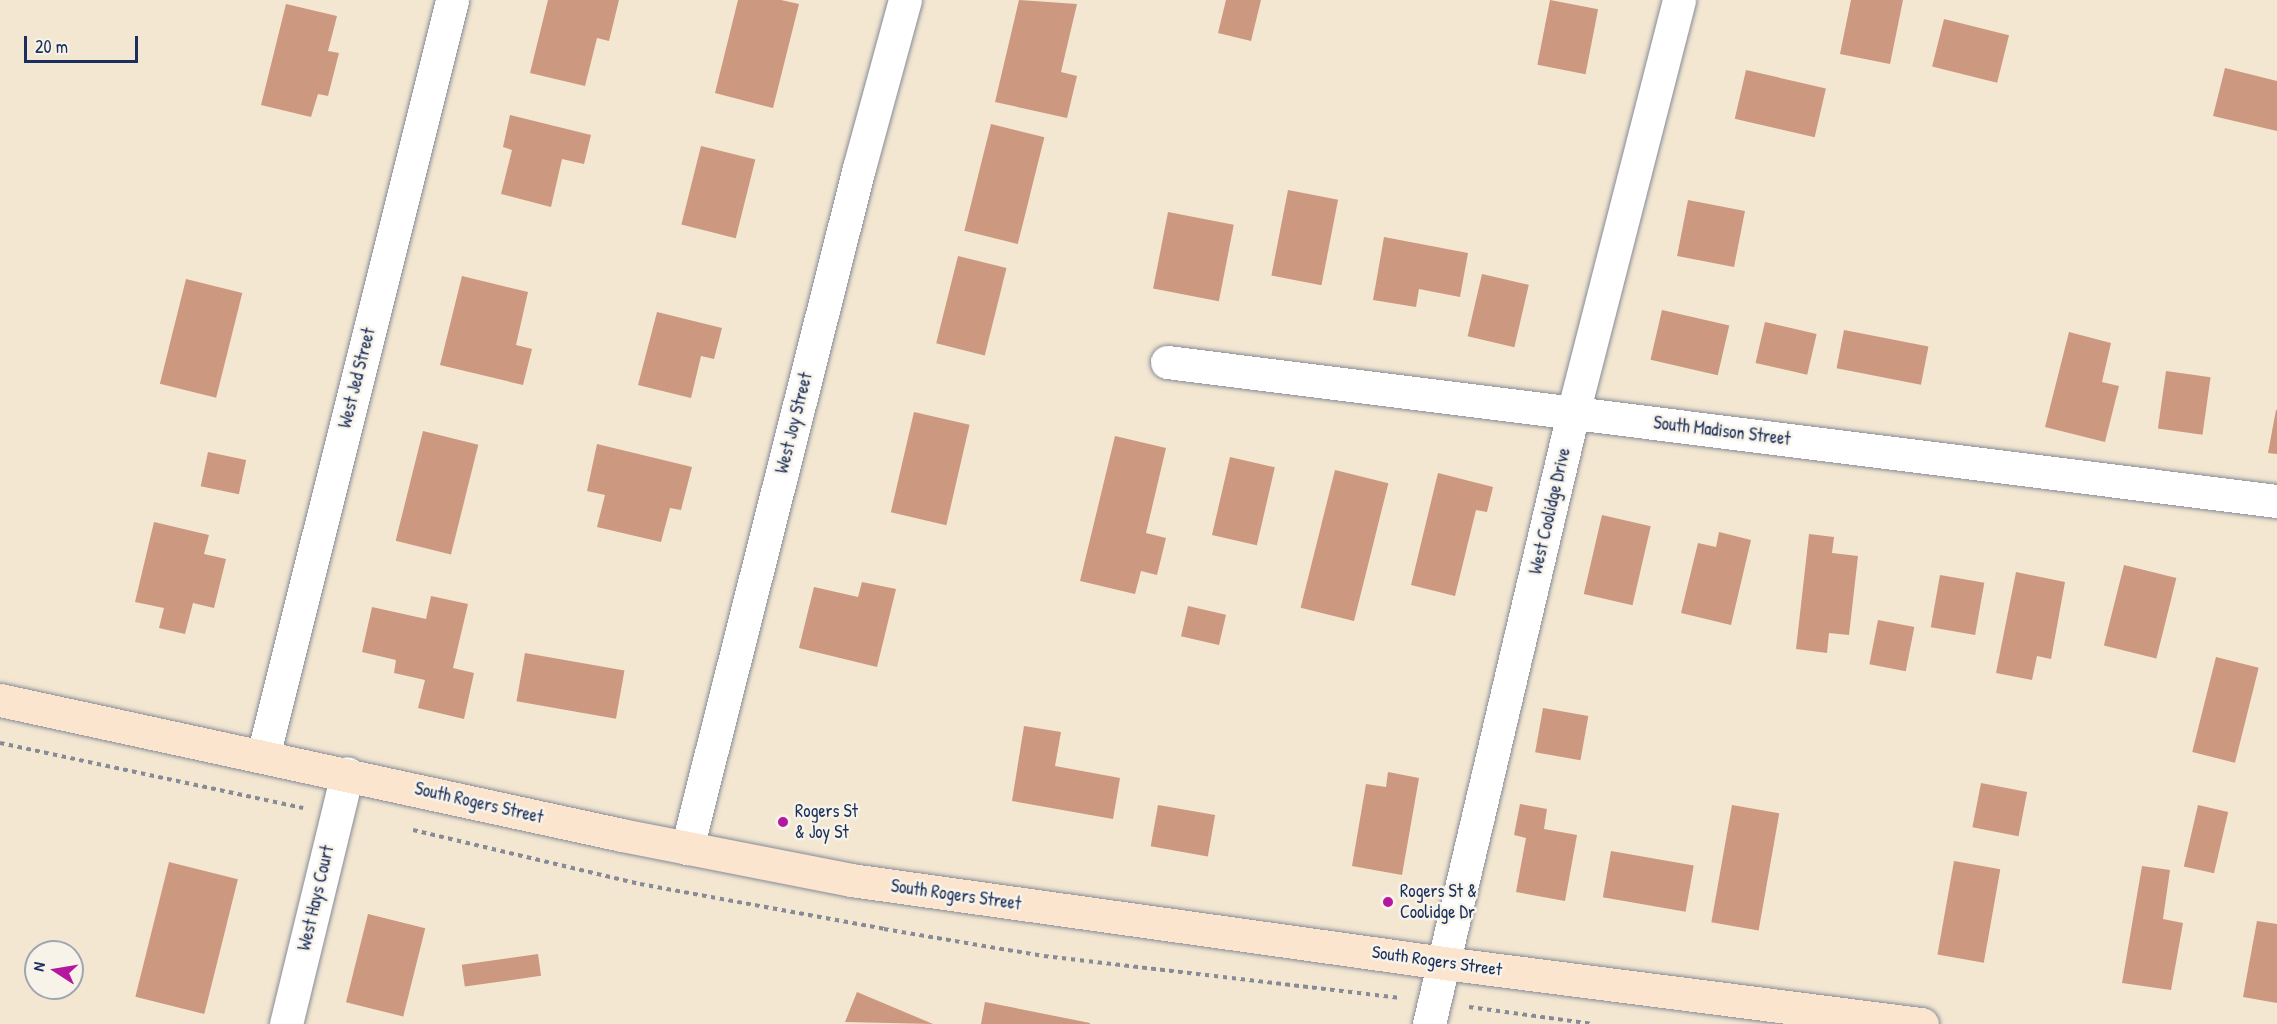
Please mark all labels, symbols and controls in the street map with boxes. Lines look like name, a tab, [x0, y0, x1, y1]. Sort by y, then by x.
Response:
scale bar	[27, 24, 141, 62]
text: 20 m	[35, 34, 68, 59]
street label: West Jed Street	[334, 326, 380, 430]
street label: West Joy Street	[771, 370, 817, 476]
street label: South Madison Street	[1652, 412, 1792, 450]
street label: West Coolidge Drive	[1525, 446, 1575, 576]
street label: South Rogers Street	[413, 778, 545, 828]
place label: Rogers St & Joy St	[795, 801, 858, 844]
marker: Rogers St & Joy St	[776, 815, 790, 829]
street label: West Hays Court	[293, 843, 339, 953]
street label: South Rogers Street	[890, 875, 1022, 915]
place label: Rogers St & Coolidge Dr	[1400, 881, 1477, 924]
marker: Rogers St & Coolidge Dr	[1381, 895, 1395, 909]
north arrow	[24, 940, 84, 1000]
street label: South Rogers Street	[1371, 941, 1503, 981]
text: N	[27, 960, 50, 973]

